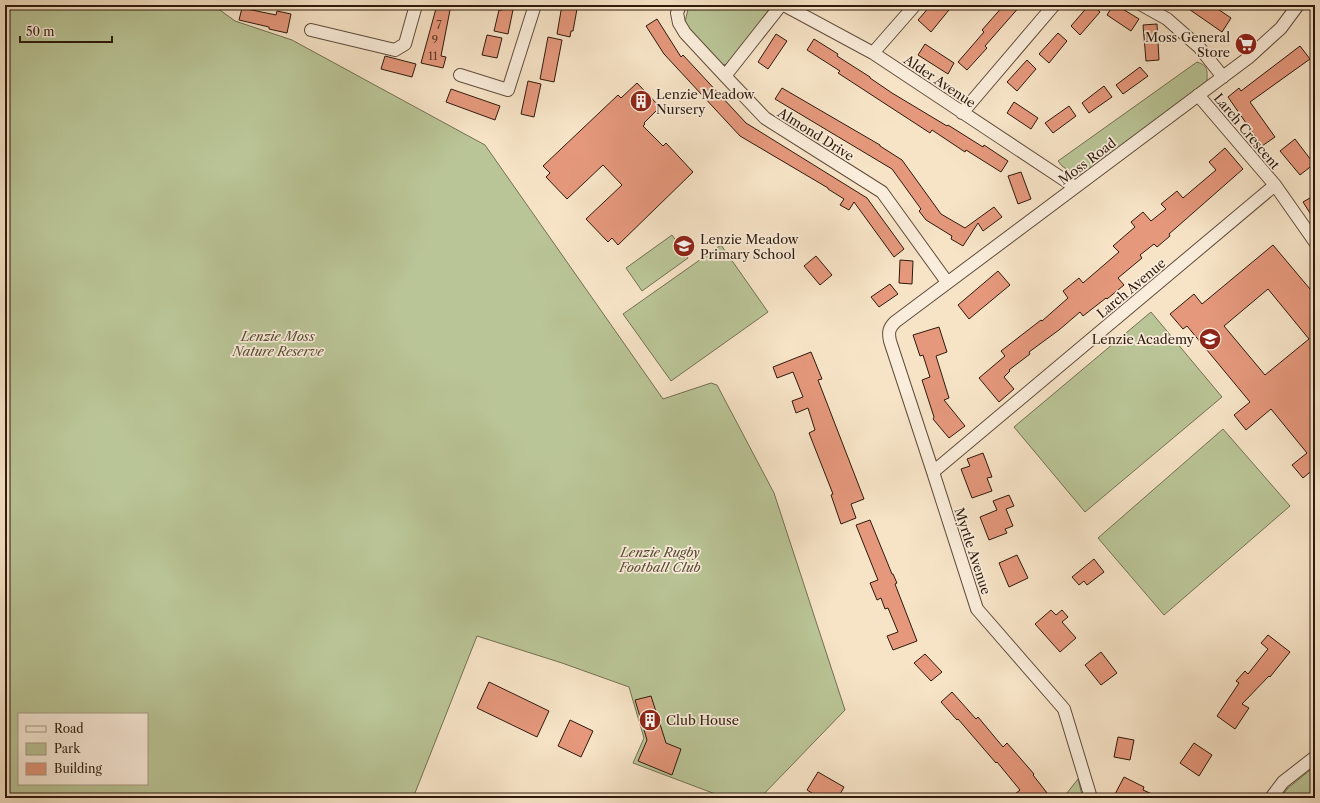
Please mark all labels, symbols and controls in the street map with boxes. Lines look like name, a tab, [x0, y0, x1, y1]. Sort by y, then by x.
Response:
scale bar	[20, 18, 112, 44]
house number: 7	[436, 18, 442, 32]
text: 50 m	[26, 24, 55, 39]
place label: Moss General Store	[1145, 29, 1230, 60]
supermarket icon: Moss General Store	[1233, 31, 1259, 57]
house number: 9	[432, 33, 438, 47]
house number: 11	[428, 49, 438, 63]
street label: Alder Avenue	[900, 51, 979, 111]
place label: Lenzie Meadow Nursery	[656, 86, 755, 117]
building icon: Lenzie Meadow Nursery	[628, 88, 654, 114]
street label: Larch Crescent	[1211, 90, 1284, 173]
street label: Almond Drive	[774, 104, 857, 164]
street label: Moss Road	[1055, 134, 1119, 188]
place label: Lenzie Meadow Primary School	[700, 231, 799, 262]
school or university icon: Lenzie Meadow Primary School	[671, 233, 697, 259]
street label: Larch Avenue	[1093, 255, 1169, 321]
school or university icon: Lenzie Academy	[1197, 326, 1223, 352]
park label: Lenzie Moss Nature Reserve	[231, 328, 324, 359]
place label: Lenzie Academy	[1092, 331, 1195, 347]
street label: Myrtle Avenue	[951, 506, 995, 596]
park label: Lenzie Rugby Football Club	[618, 544, 701, 575]
building icon: Club House	[637, 707, 663, 733]
place label: Club House	[666, 712, 739, 728]
legend	[18, 713, 148, 785]
text: Road	[54, 721, 84, 736]
text: Park	[54, 741, 81, 756]
text: Building	[54, 761, 102, 776]

